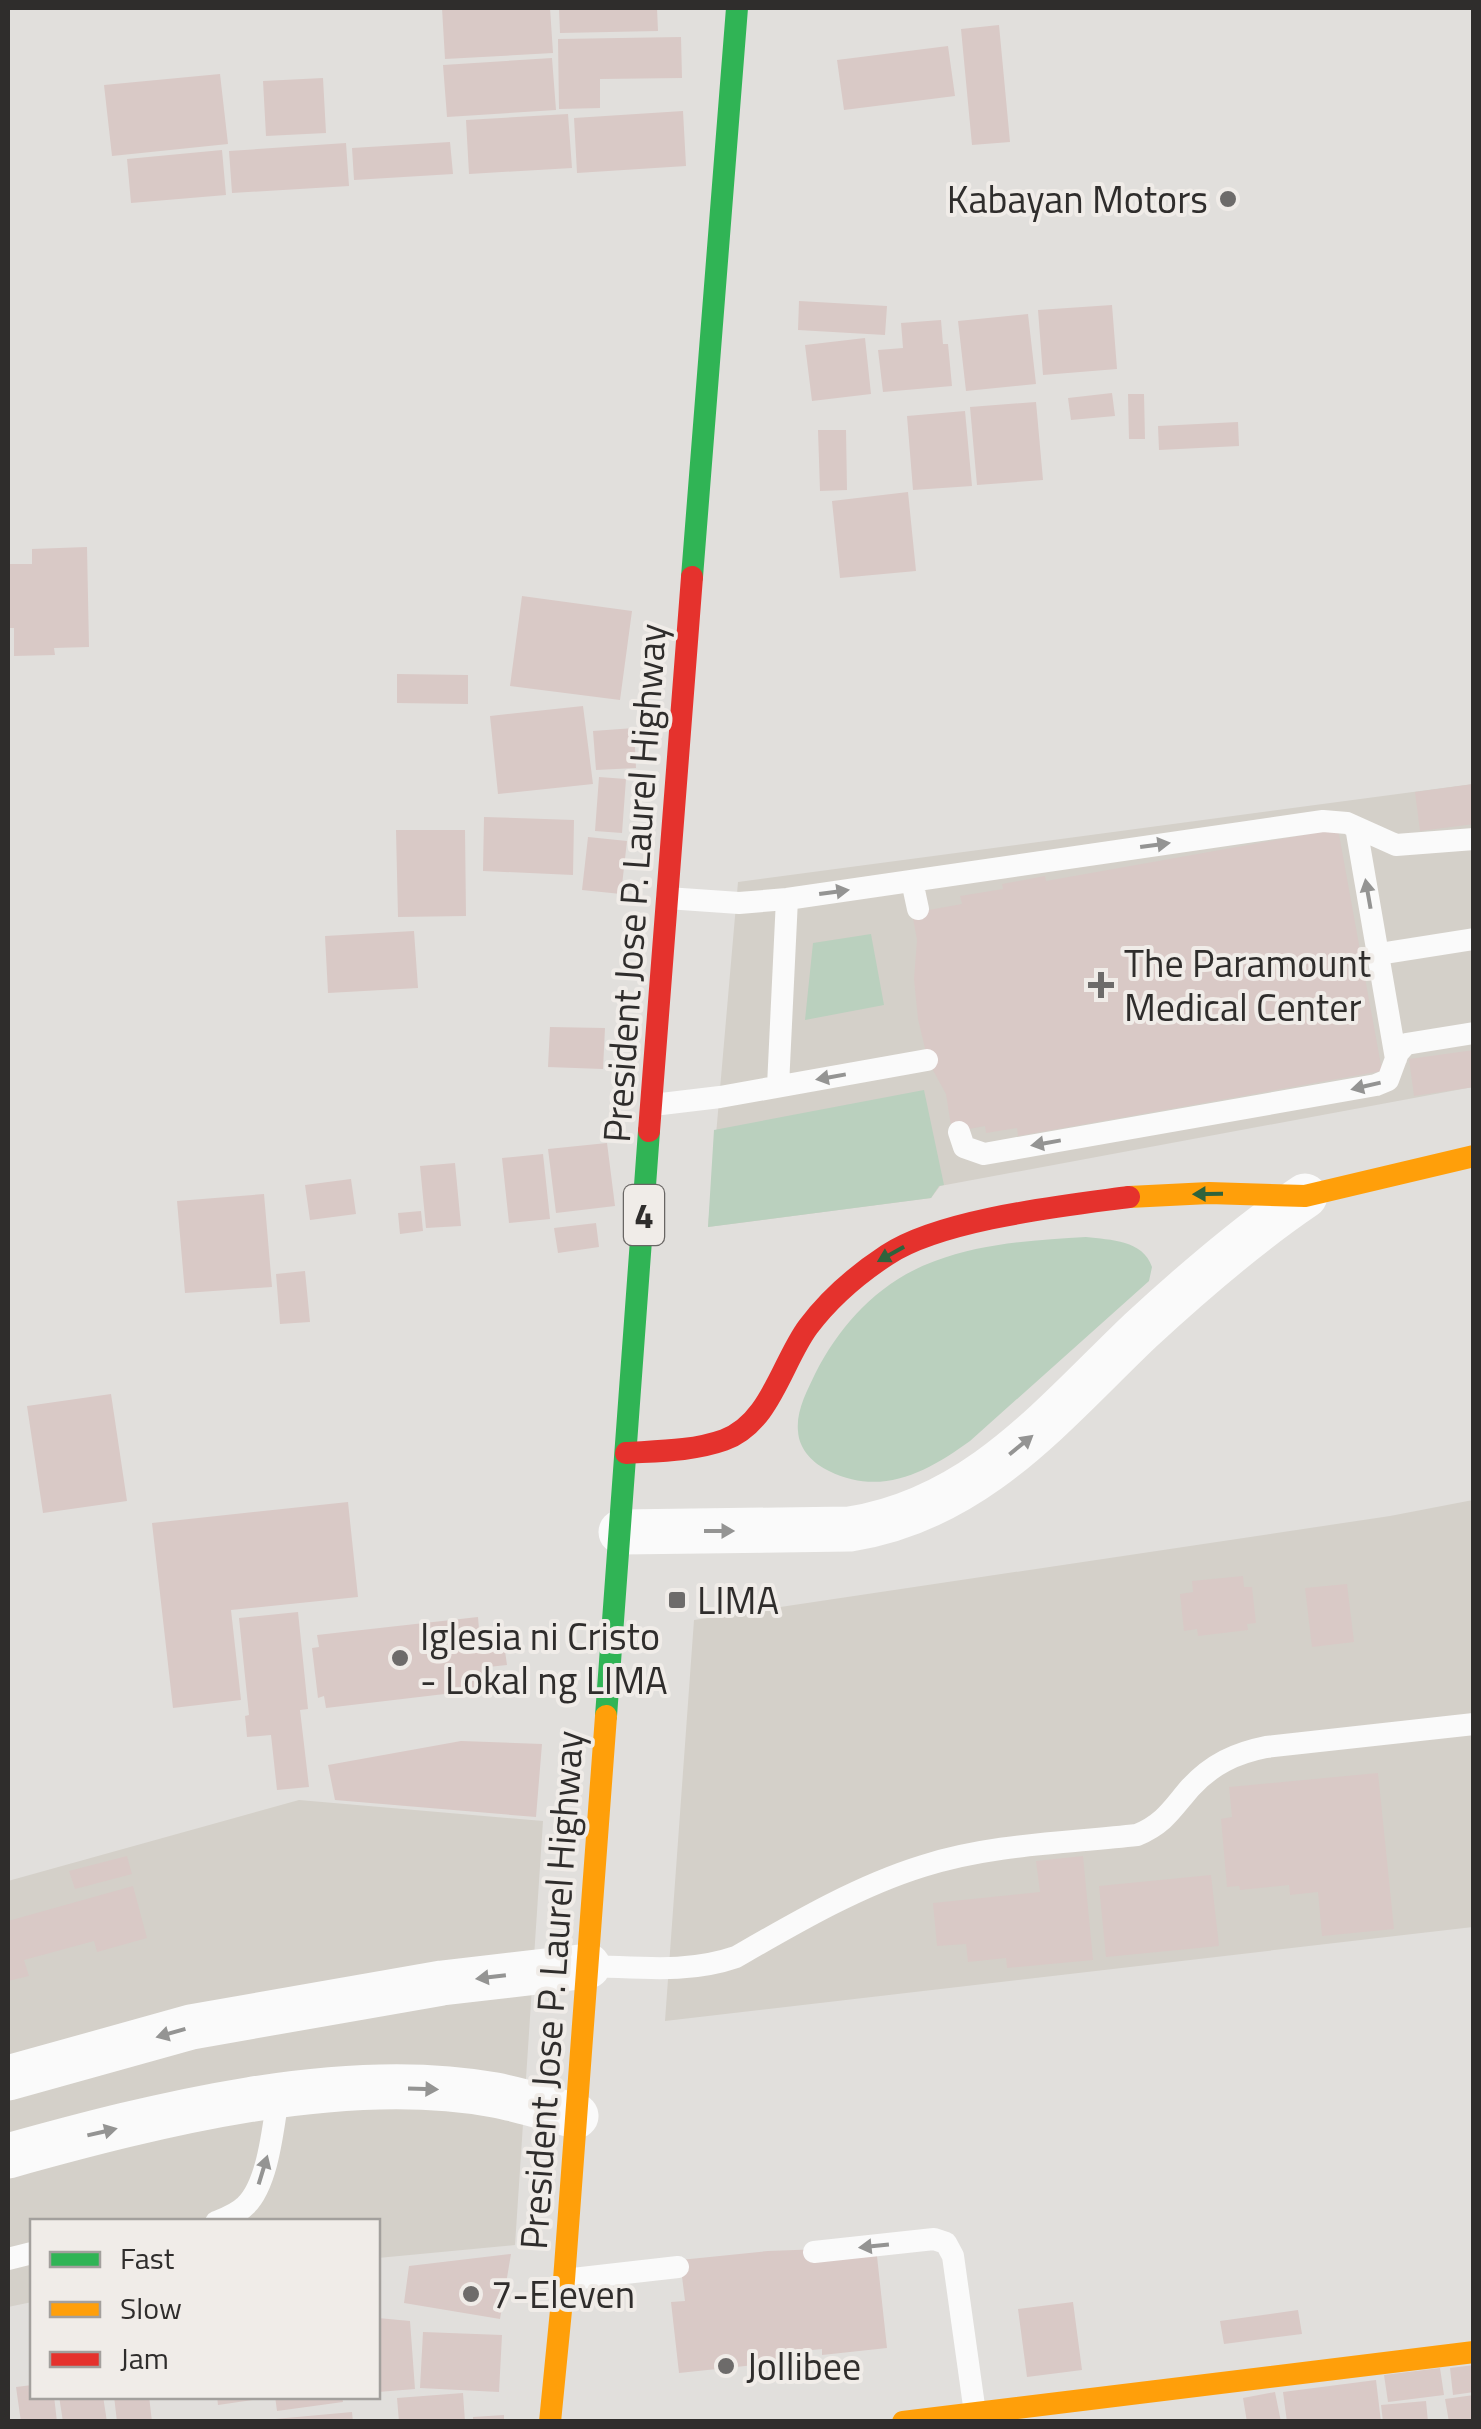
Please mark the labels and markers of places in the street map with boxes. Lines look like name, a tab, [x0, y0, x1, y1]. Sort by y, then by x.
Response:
place label: Kabayan Motors	[947, 170, 1208, 228]
marker: Kabayan Motors	[1217, 188, 1239, 210]
place label: The Paramount Medical Center	[1124, 934, 1371, 1036]
marker: The Paramount Medical Center	[1088, 972, 1114, 998]
place label: LIMA	[697, 1571, 779, 1629]
marker: LIMA	[666, 1589, 688, 1611]
place label: Iglesia ni Cristo - Lokal ng LIMA	[420, 1607, 668, 1709]
marker: Iglesia ni Cristo - Lokal ng LIMA	[389, 1647, 411, 1669]
place label: 7-Eleven	[491, 2265, 635, 2323]
marker: 7-Eleven	[460, 2283, 482, 2305]
place label: Jollibee	[746, 2337, 861, 2395]
marker: Jollibee	[715, 2355, 737, 2377]

